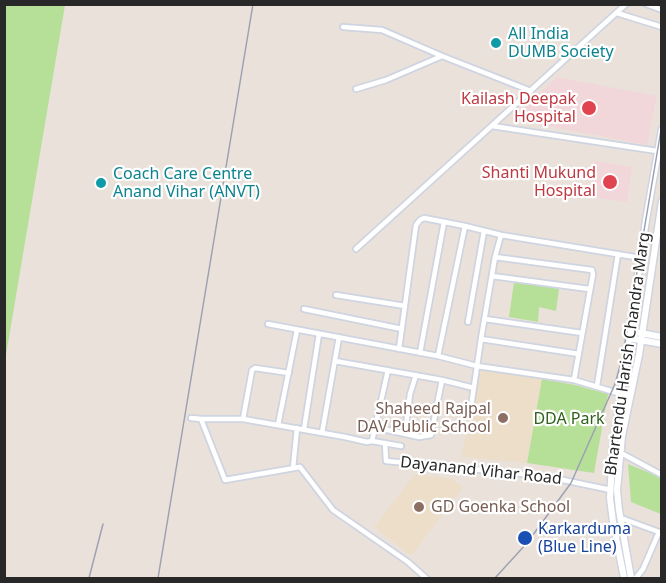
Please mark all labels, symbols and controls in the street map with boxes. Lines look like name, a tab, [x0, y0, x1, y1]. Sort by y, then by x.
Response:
place label: All India DUMB Society	[508, 24, 614, 62]
marker: All India DUMB Society	[489, 36, 503, 50]
place label: Kailash Deepak Hospital	[461, 89, 576, 127]
marker: Kailash Deepak Hospital	[580, 99, 598, 117]
place label: Shanti Mukund Hospital	[482, 163, 596, 201]
place label: Coach Care Centre Anand Vihar (ANVT)	[113, 164, 260, 202]
marker: Shanti Mukund Hospital	[601, 173, 619, 191]
marker: Coach Care Centre Anand Vihar (ANVT)	[94, 176, 108, 190]
street label: Bhartendu Harish Chandra Marg	[601, 231, 655, 477]
place label: Shaheed Rajpal DAV Public School	[357, 399, 491, 437]
park label: DDA Park	[533, 409, 605, 429]
marker: Shaheed Rajpal DAV Public School	[496, 411, 510, 425]
street label: Dayanand Vihar Road	[399, 453, 563, 489]
place label: GD Goenka School	[431, 497, 570, 517]
marker: GD Goenka School	[412, 500, 426, 514]
place label: Karkarduma (Blue Line)	[538, 519, 631, 557]
marker: Karkarduma (Blue Line)	[516, 529, 534, 547]

